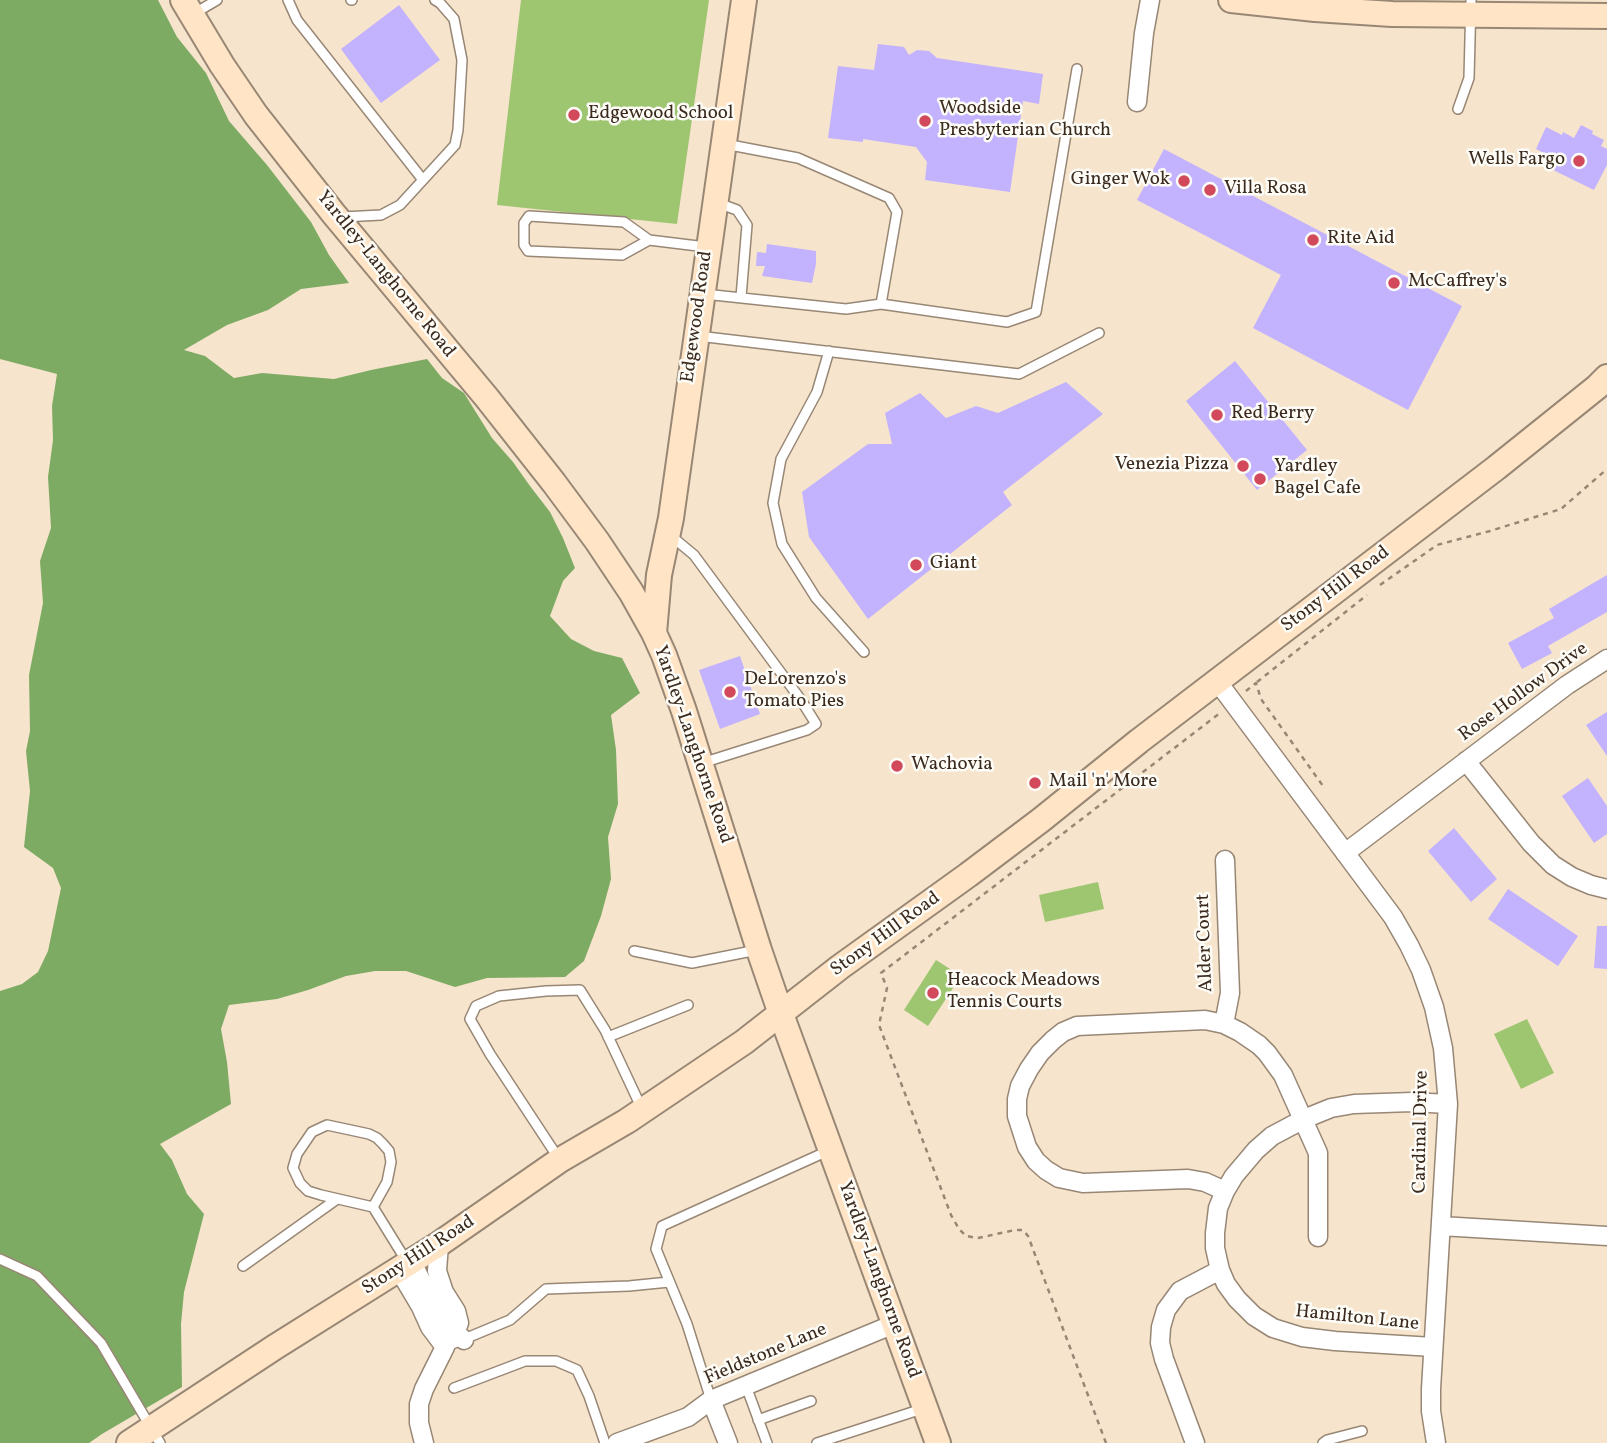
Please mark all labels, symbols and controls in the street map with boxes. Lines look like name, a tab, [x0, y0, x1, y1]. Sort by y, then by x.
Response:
place label: Woodside Presbyterian Church	[939, 99, 1111, 143]
place label: Edgewood School	[588, 104, 733, 126]
marker: Edgewood School	[566, 107, 582, 123]
marker: Woodside Presbyterian Church	[917, 113, 933, 129]
place label: Wells Fargo	[1468, 150, 1565, 172]
marker: Wells Fargo	[1571, 153, 1587, 169]
place label: Ginger Wok	[1071, 170, 1170, 192]
marker: Ginger Wok	[1176, 173, 1192, 189]
place label: Villa Rosa	[1224, 179, 1307, 201]
marker: Villa Rosa	[1202, 182, 1218, 198]
street label: Yardley-Langhorne Road	[311, 187, 459, 363]
place label: Rite Aid	[1327, 229, 1395, 251]
marker: Rite Aid	[1305, 232, 1321, 248]
street label: Edgewood Road	[677, 250, 719, 384]
place label: McCaffrey's	[1408, 272, 1507, 294]
marker: McCaffrey's	[1386, 275, 1402, 291]
place label: Red Berry	[1231, 404, 1314, 426]
marker: Red Berry	[1209, 407, 1225, 423]
place label: Venezia Pizza	[1115, 455, 1229, 477]
place label: Yardley Bagel Cafe	[1274, 457, 1361, 501]
marker: Venezia Pizza	[1235, 458, 1251, 474]
marker: Yardley Bagel Cafe	[1252, 471, 1268, 487]
street label: Stony Hill Road	[1277, 542, 1395, 638]
place label: Giant	[930, 554, 977, 576]
marker: Giant	[908, 557, 924, 573]
street label: Rose Hollow Drive	[1455, 638, 1593, 748]
street label: Yardley-Langhorne Road	[647, 643, 737, 847]
place label: DeLorenzo's Tomato Pies	[744, 670, 847, 714]
marker: DeLorenzo's Tomato Pies	[722, 684, 738, 700]
place label: Wachovia	[911, 755, 993, 777]
marker: Wachovia	[889, 758, 905, 774]
place label: Mail 'n' More	[1049, 772, 1157, 794]
marker: Mail 'n' More	[1027, 775, 1043, 791]
street label: Stony Hill Road	[827, 888, 945, 982]
street label: Alder Court	[1193, 893, 1219, 993]
place label: Heacock Meadows Tennis Courts	[947, 971, 1100, 1015]
marker: Heacock Meadows Tennis Courts	[925, 985, 941, 1001]
street label: Cardinal Drive	[1410, 1070, 1434, 1194]
street label: Yardley-Langhorne Road	[832, 1178, 924, 1382]
street label: Stony Hill Road	[358, 1211, 480, 1301]
street label: Hamilton Lane	[1294, 1301, 1420, 1337]
street label: Fieldstone Lane	[701, 1319, 831, 1391]

